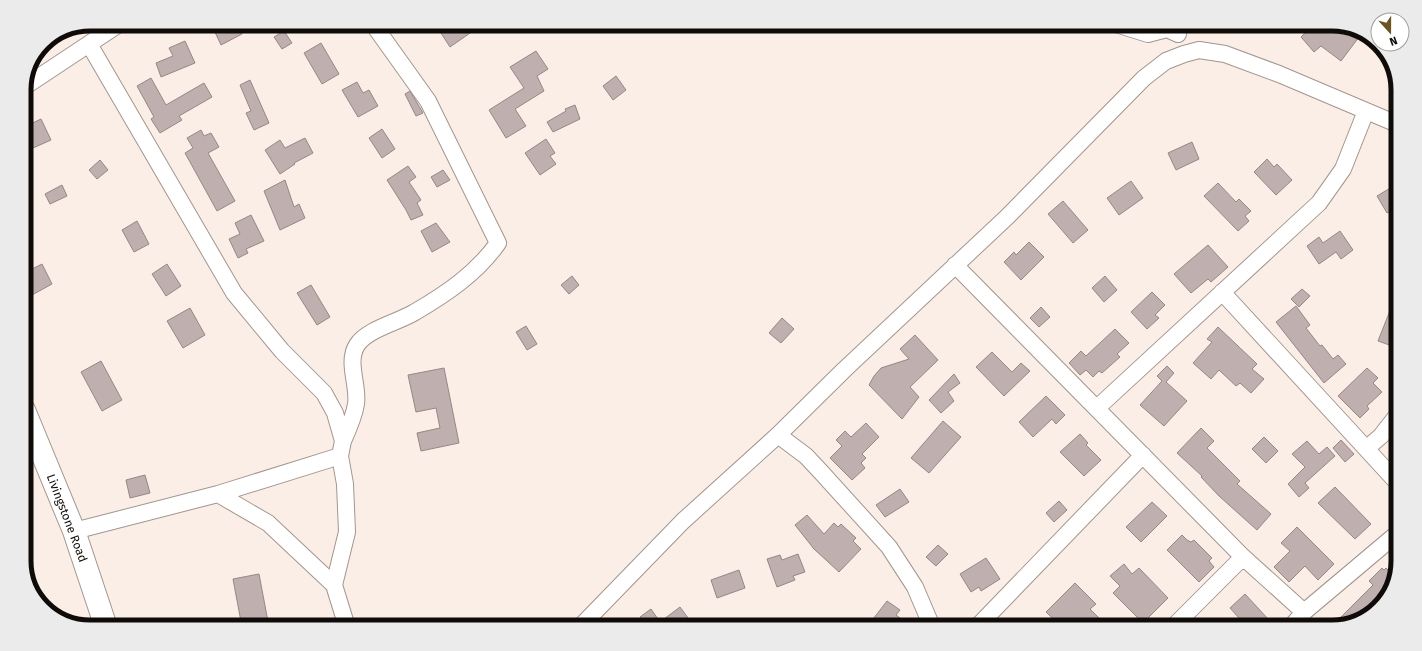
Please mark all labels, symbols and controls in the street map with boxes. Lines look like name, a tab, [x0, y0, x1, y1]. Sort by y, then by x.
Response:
north arrow	[1370, 12, 1410, 52]
text: N	[1388, 33, 1399, 48]
street label: Livingstone Road	[44, 472, 90, 564]

